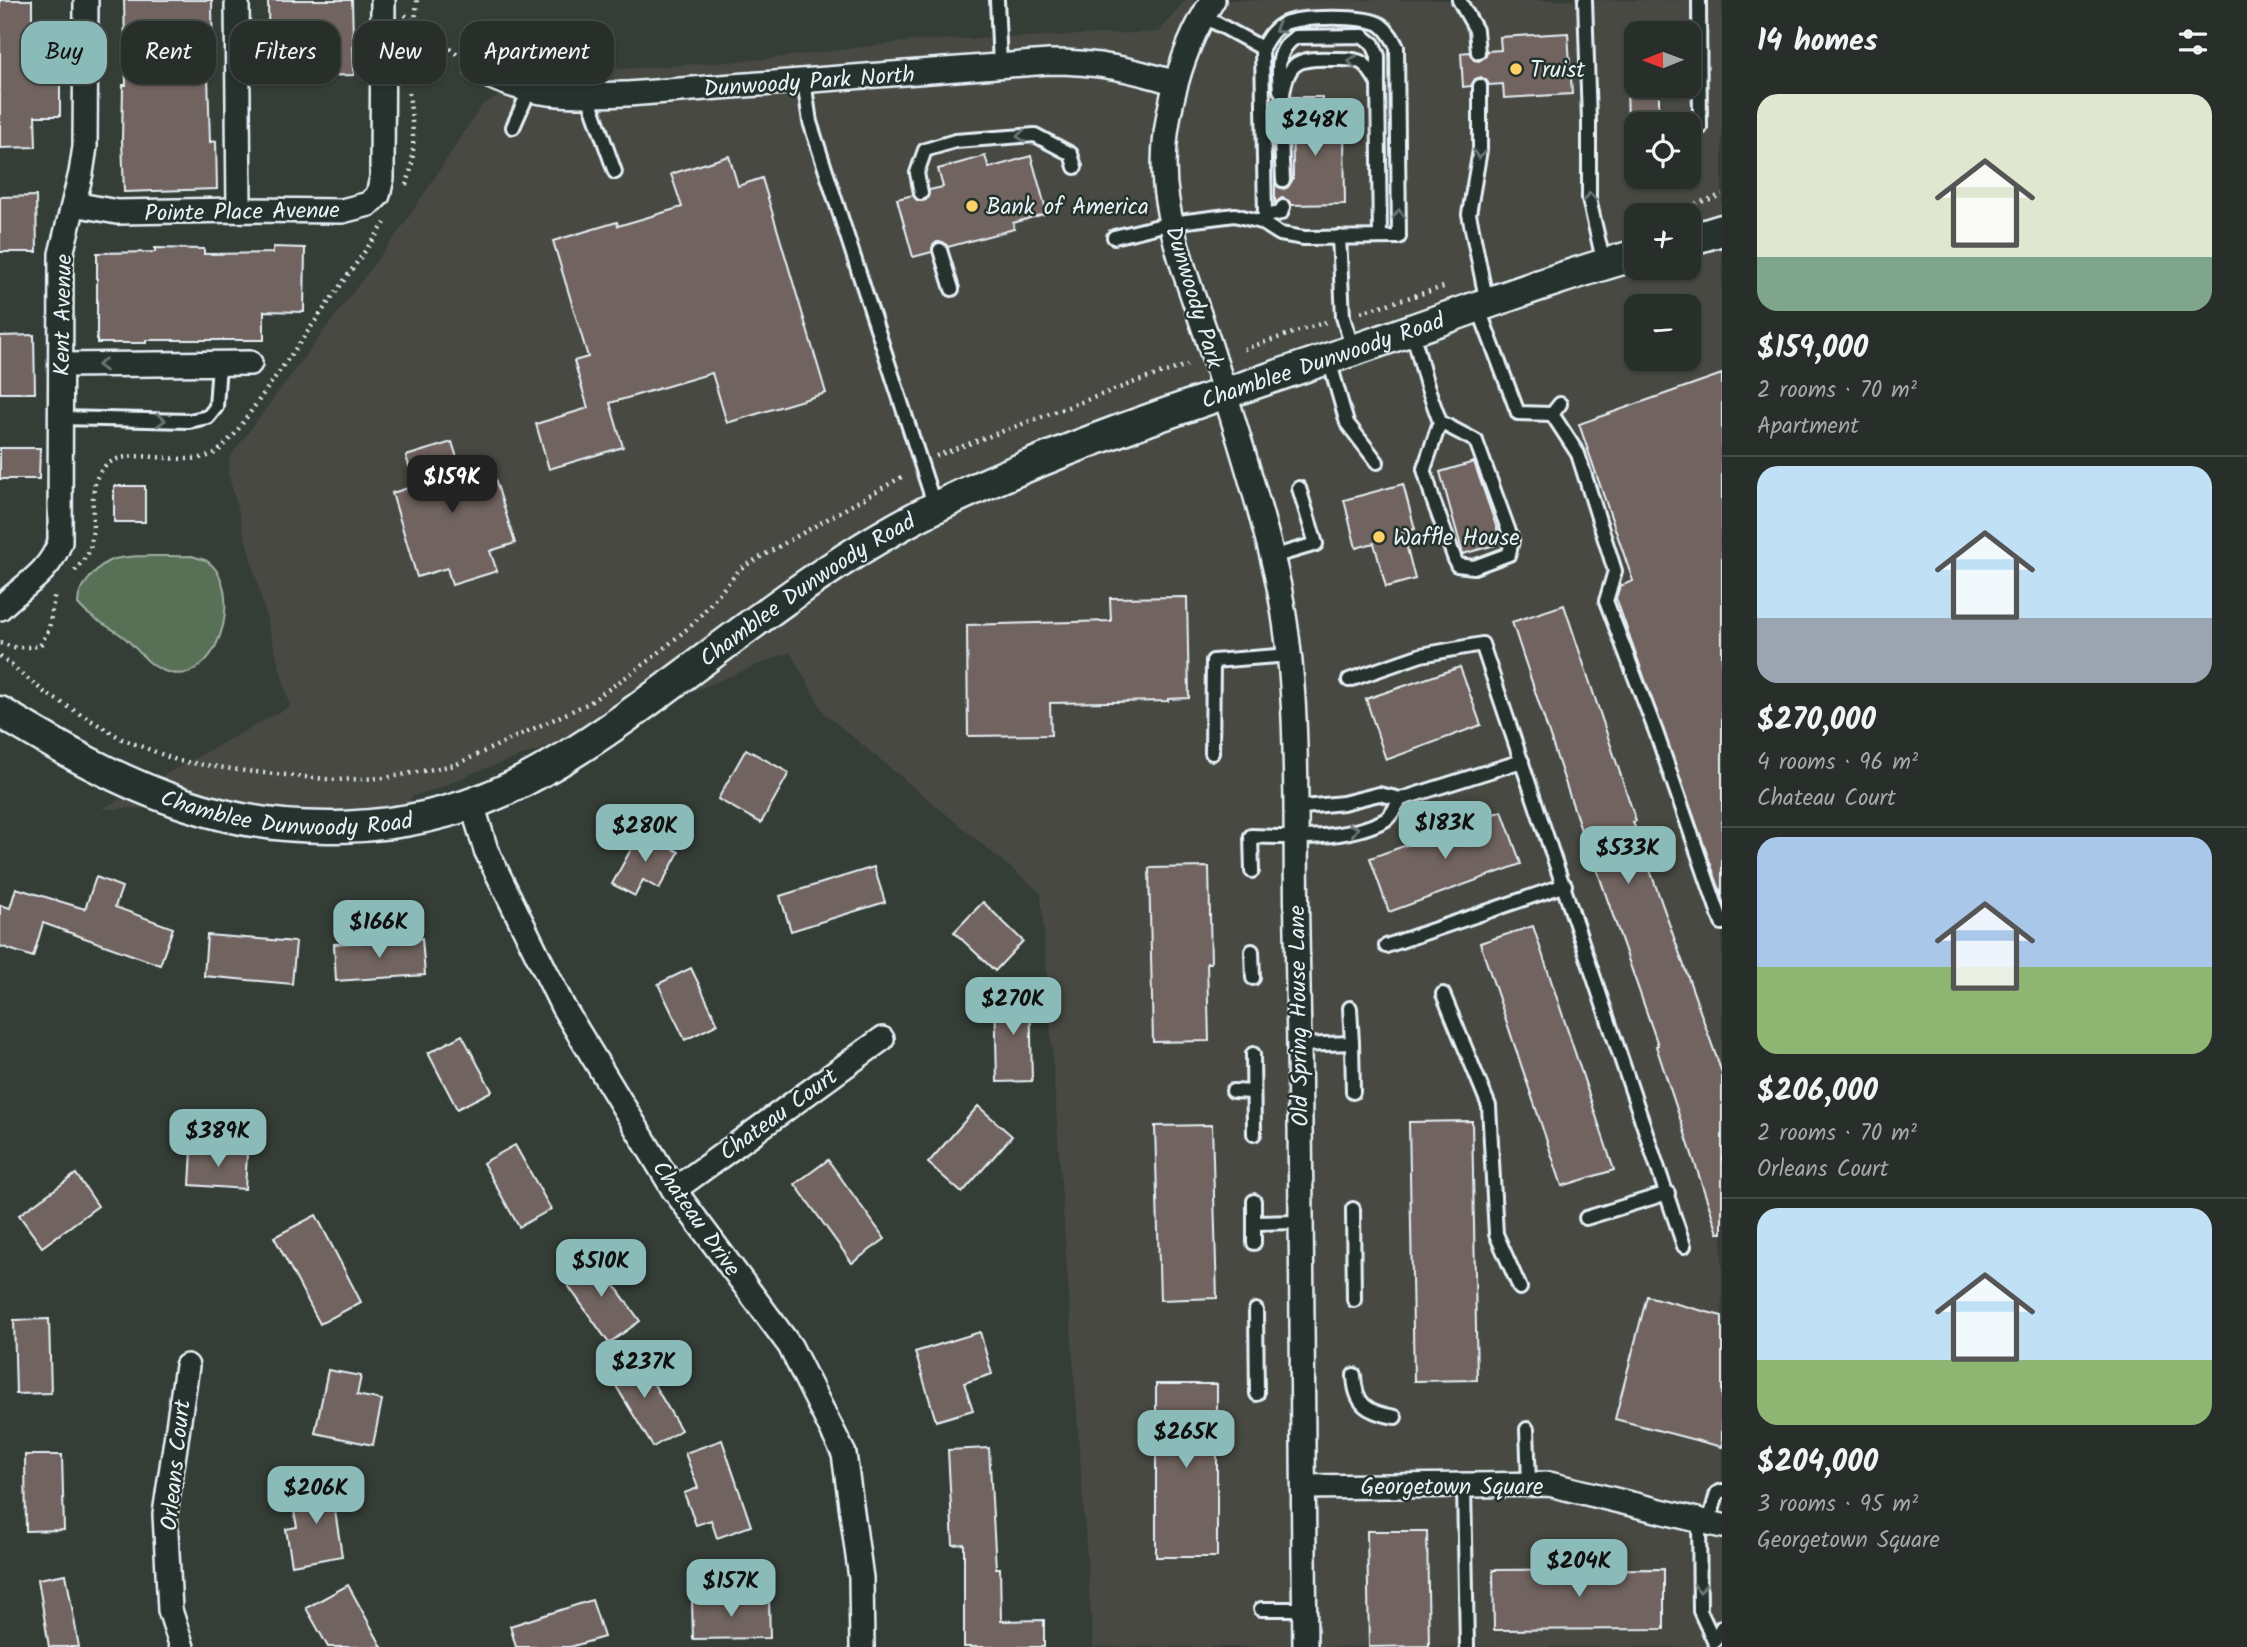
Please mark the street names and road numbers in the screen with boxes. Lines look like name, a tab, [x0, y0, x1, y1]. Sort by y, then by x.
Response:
street label: Dunwoody Park North	[702, 58, 916, 108]
street label: Pointe Place Avenue	[144, 193, 340, 233]
street label: Dunwoody Park	[1154, 222, 1232, 374]
street label: Kent Avenue	[45, 254, 83, 376]
street label: Chamblee Dunwoody Road	[1197, 304, 1450, 420]
street label: Chamblee Dunwoody Road	[692, 504, 923, 677]
street label: Chamblee Dunwoody Road	[155, 781, 416, 847]
street label: Old Spring House Lane	[1280, 905, 1320, 1127]
street label: Chateau Court	[712, 1060, 847, 1171]
street label: Chateau Drive	[642, 1153, 749, 1285]
street label: Orleans Court	[152, 1397, 202, 1533]
street label: Georgetown Square	[1361, 1470, 1543, 1506]

